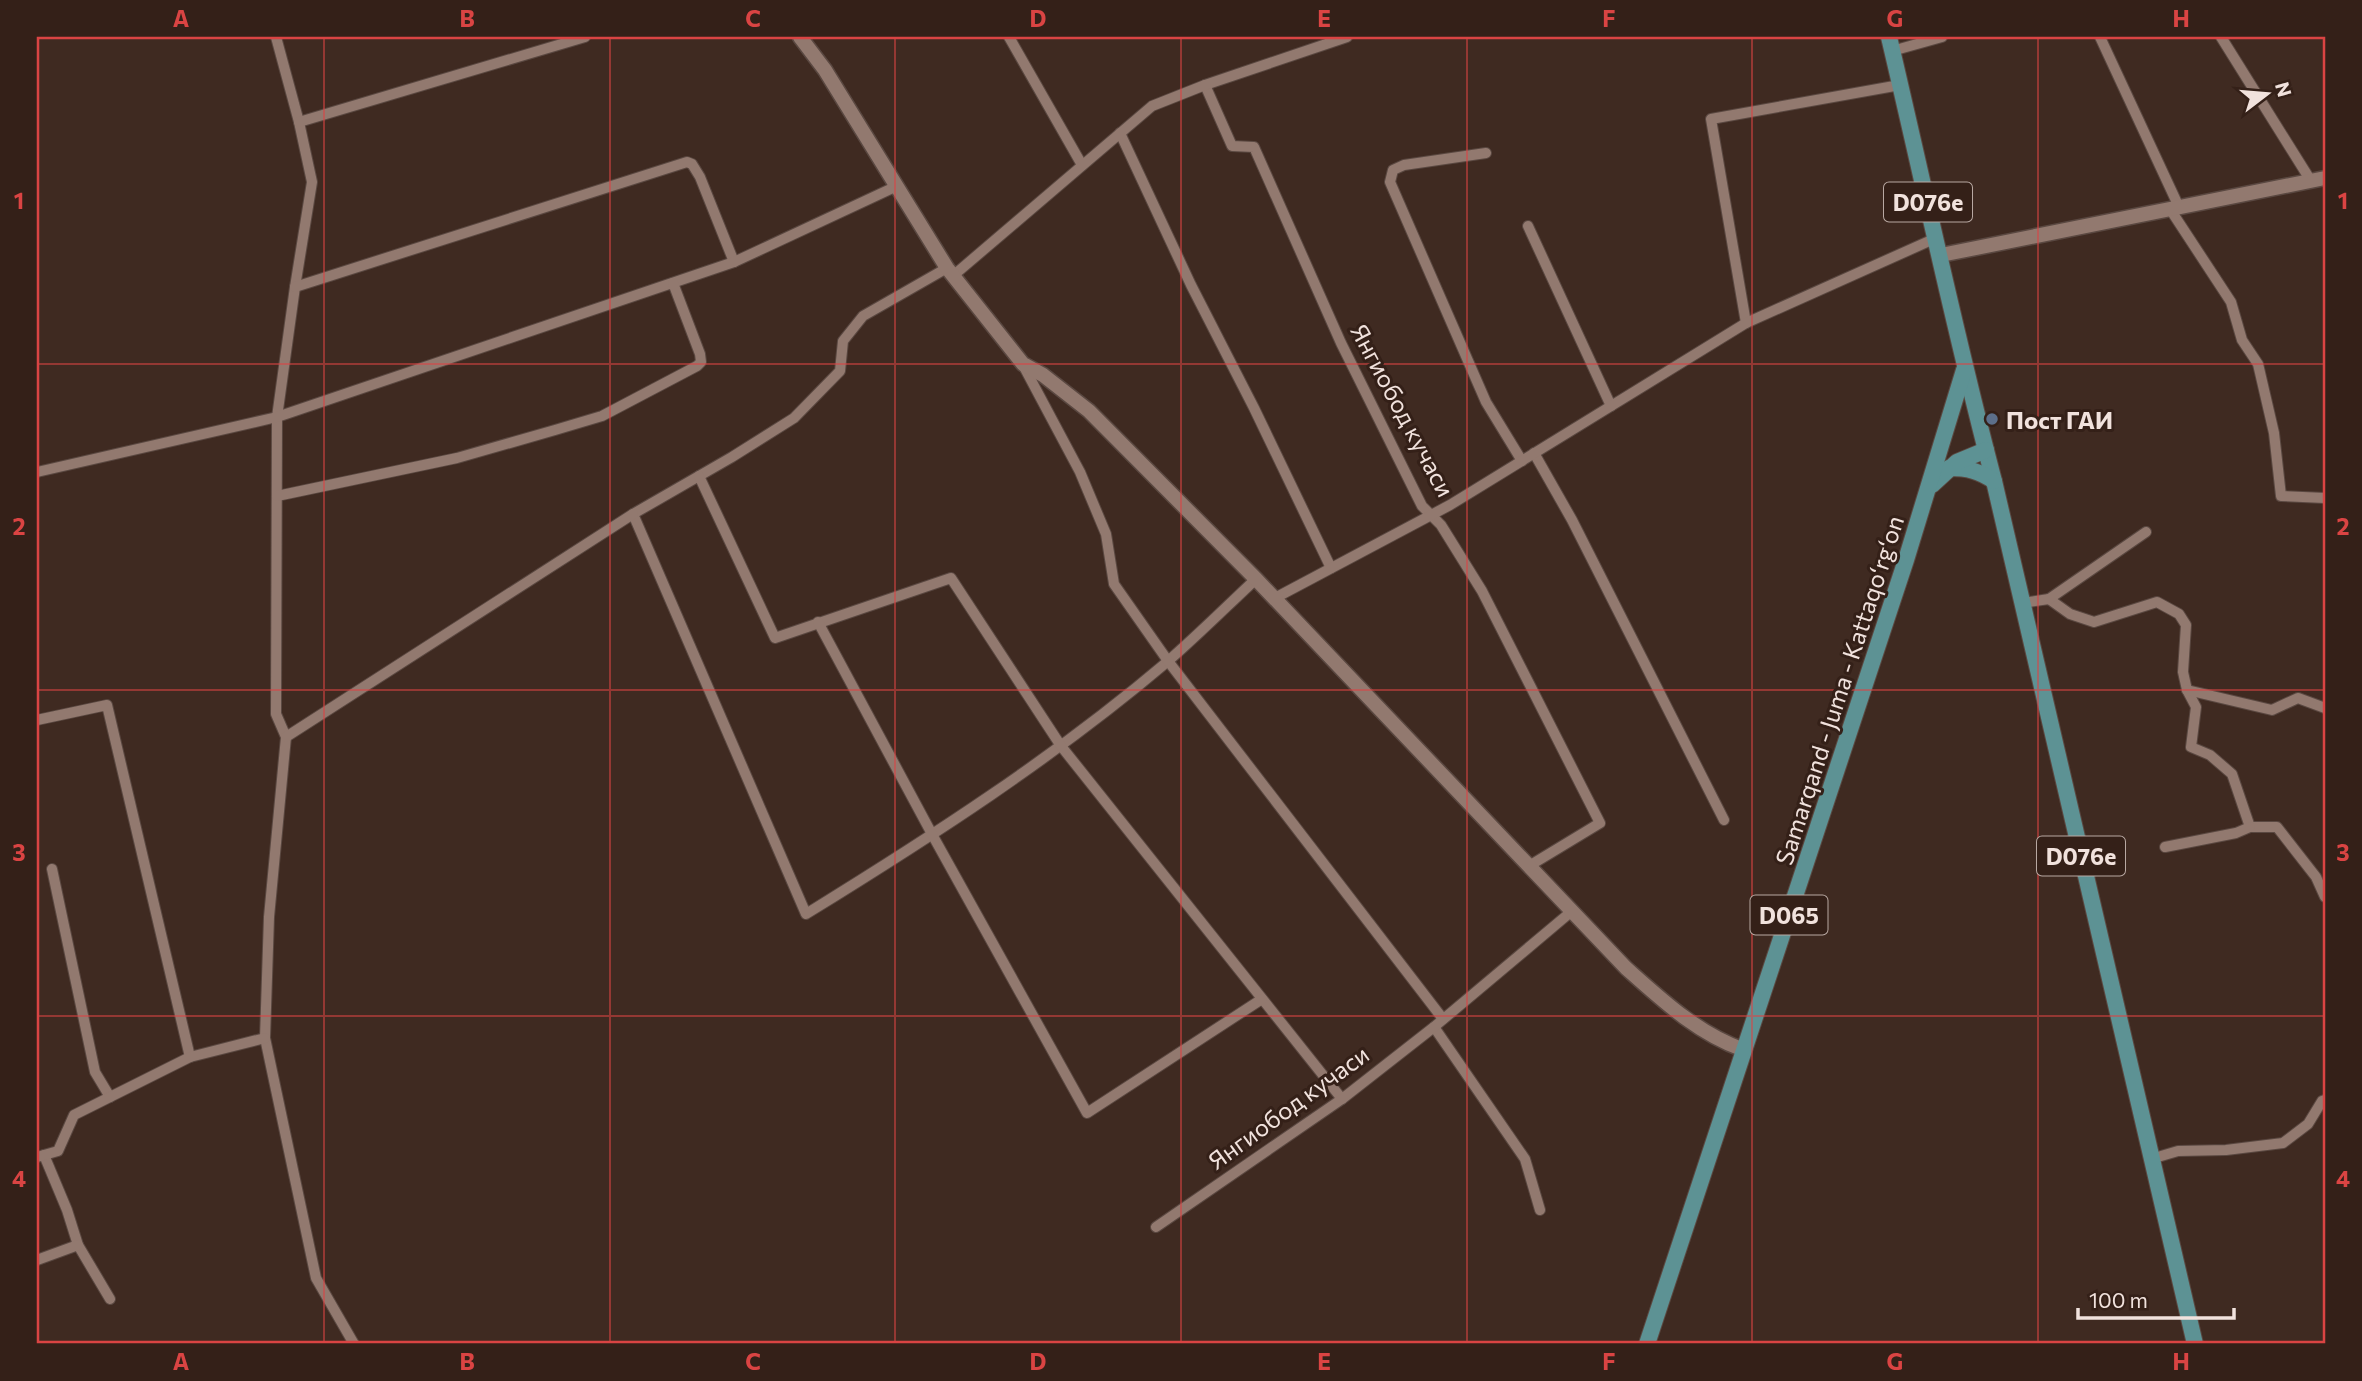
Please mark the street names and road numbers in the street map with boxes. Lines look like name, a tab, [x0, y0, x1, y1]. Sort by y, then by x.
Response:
road number: D076e	[1884, 182, 1972, 222]
street label: Янгиобод кучаси	[1345, 319, 1461, 501]
street label: Samarqand - Juma - Kattaqo‘rg‘on	[1769, 512, 1909, 868]
road number: D076e	[2037, 836, 2125, 876]
road number: D065	[1750, 896, 1828, 934]
street label: Янгиобод кучаси	[1202, 1039, 1374, 1175]

